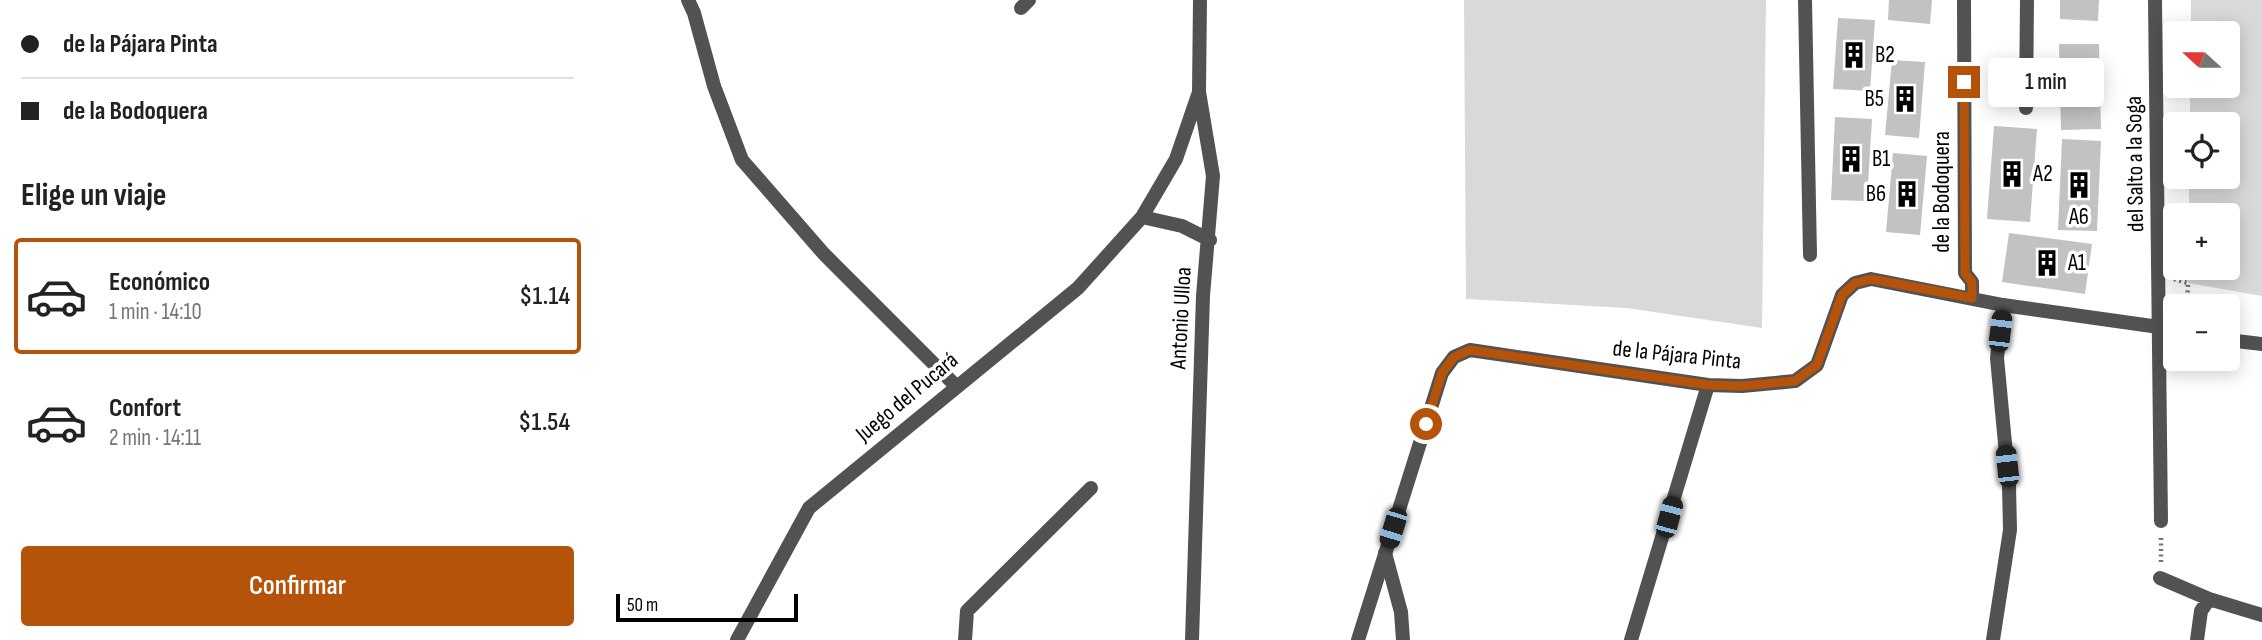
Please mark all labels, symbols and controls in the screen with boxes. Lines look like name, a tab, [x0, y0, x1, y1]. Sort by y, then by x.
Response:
north arrow	[2163, 21, 2240, 98]
map controls	[2163, 21, 2240, 371]
text: de la Pájara Pinta	[63, 29, 218, 60]
building icon: B2	[1839, 40, 1869, 70]
place label: B2	[1875, 41, 1895, 69]
callout: 1 min	[1989, 57, 2104, 106]
route end	[1948, 66, 1980, 98]
text: 1 min	[2025, 68, 2067, 96]
building icon: B5	[1890, 84, 1920, 114]
place label: B5	[1865, 85, 1884, 113]
text: de la Bodoquera	[63, 96, 208, 127]
street label: del Salto a la Soga	[2120, 96, 2150, 232]
button: locate	[2163, 112, 2240, 189]
street label: de la Bodoquera	[1928, 131, 1956, 253]
building icon: B1	[1836, 144, 1866, 174]
place label: B1	[1872, 145, 1890, 173]
building icon: A2	[1997, 159, 2027, 189]
place label: A2	[2032, 160, 2053, 188]
building icon: A6	[2064, 170, 2094, 200]
text: Elige un viaje	[21, 176, 166, 215]
building icon: B6	[1892, 179, 1922, 209]
place label: B6	[1866, 180, 1886, 208]
place label: A6	[2068, 203, 2089, 231]
button: +	[2163, 203, 2240, 280]
building icon: A1	[2032, 248, 2062, 278]
place label: A1	[2067, 249, 2086, 277]
icon: car	[25, 265, 88, 328]
street label: Antonio Ulloa	[1164, 266, 1198, 371]
text: Económico	[109, 267, 210, 298]
text: $1.14	[519, 281, 570, 312]
button: −	[2163, 294, 2240, 371]
text: 1 min · 14:10	[109, 298, 202, 326]
car	[1988, 309, 2013, 353]
street label: de la Pájara Pinta	[1611, 334, 1743, 376]
street label: Juego del Pucará	[849, 346, 964, 448]
icon: car	[25, 391, 88, 454]
text: Confort	[109, 393, 181, 424]
text: $1.54	[518, 407, 570, 438]
route start	[1410, 408, 1442, 440]
text: 2 min · 14:11	[109, 424, 201, 452]
car	[1995, 444, 2020, 488]
car	[1654, 494, 1685, 540]
car	[1377, 505, 1410, 551]
button: Confirmar	[21, 546, 574, 626]
scale bar	[616, 591, 798, 623]
text: 50 m	[627, 594, 658, 617]

